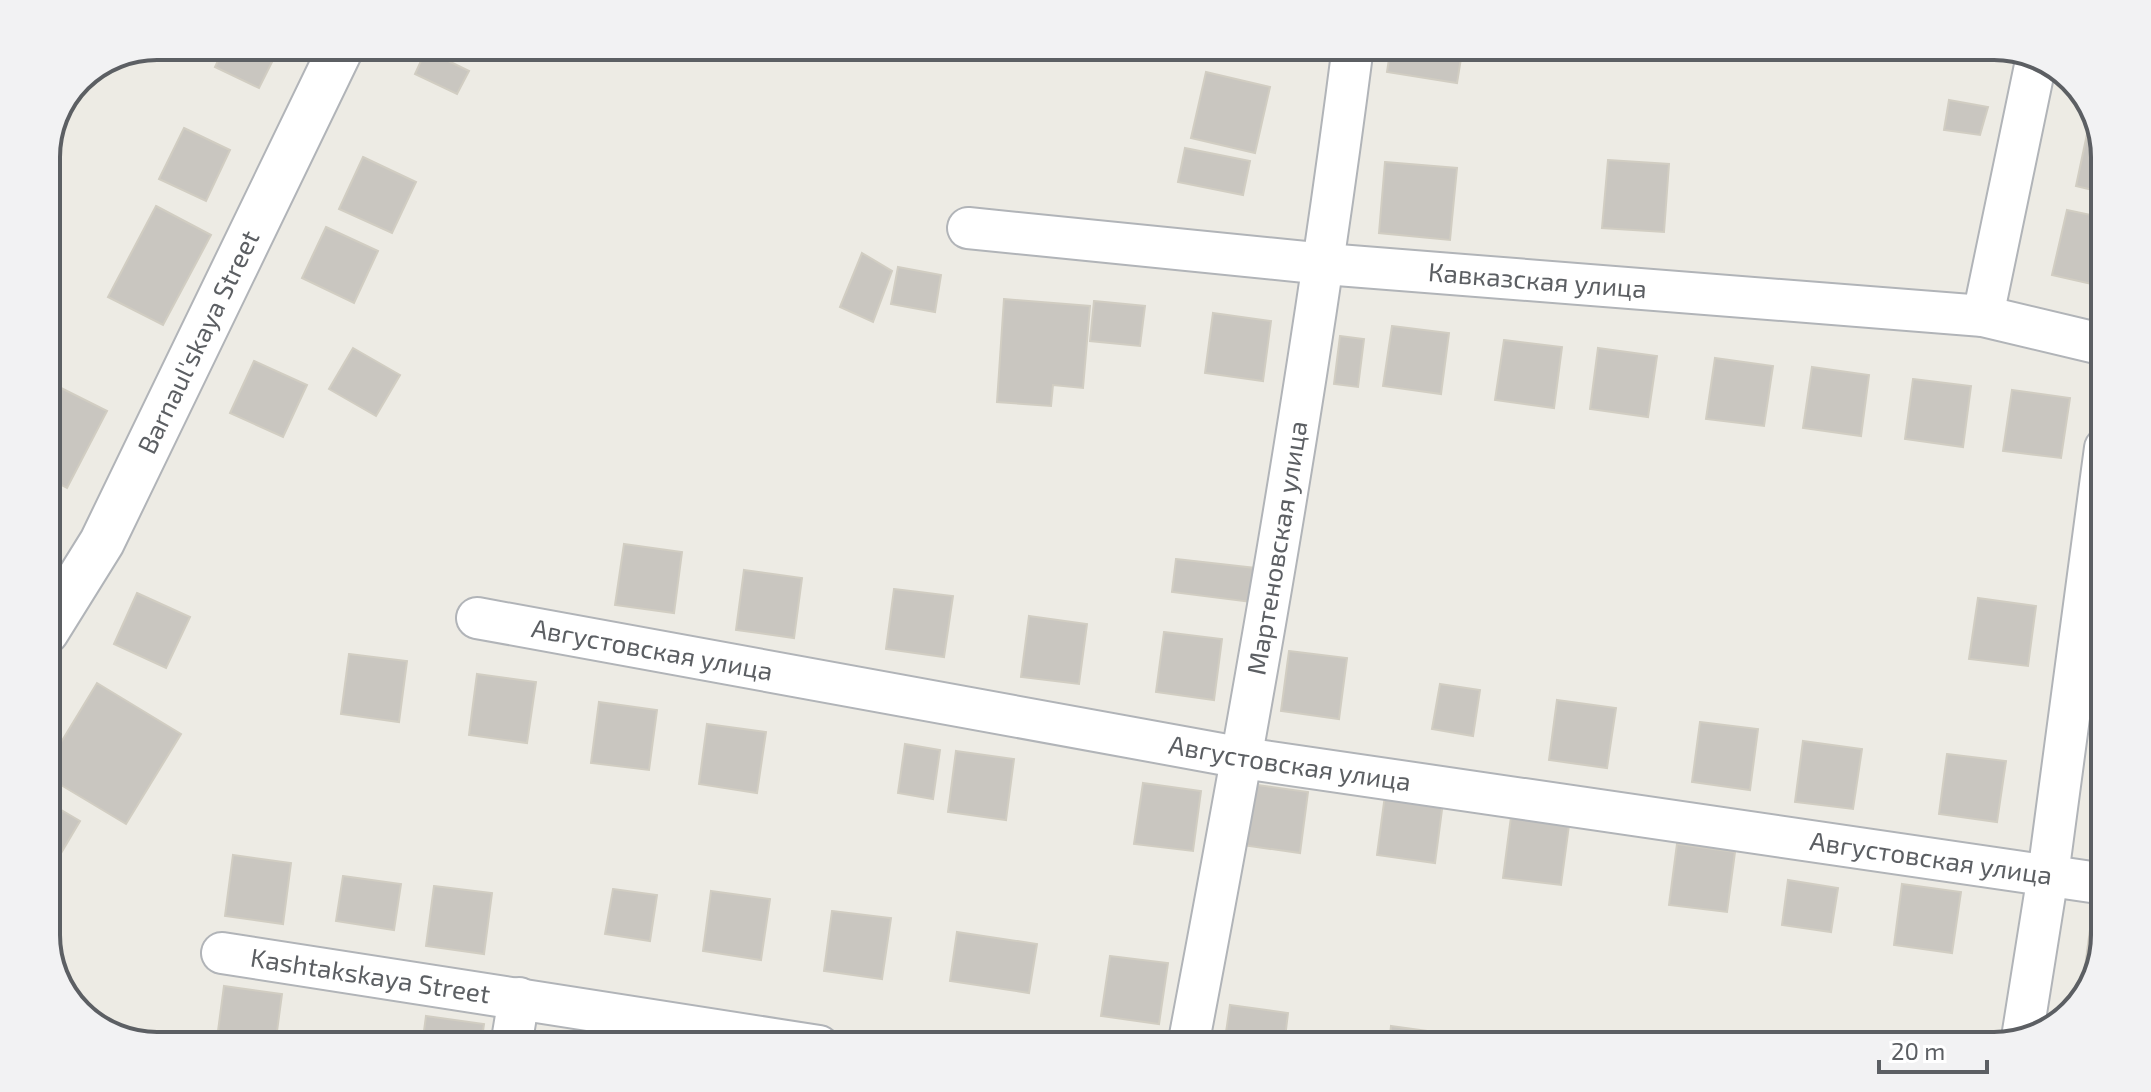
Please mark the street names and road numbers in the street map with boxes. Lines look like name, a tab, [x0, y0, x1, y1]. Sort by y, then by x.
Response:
street label: Barnaul'skaya Street	[130, 225, 265, 458]
street label: Кавказская улица	[1427, 255, 1648, 303]
street label: Мартеновская улица	[1239, 419, 1312, 677]
street label: Августовская улица	[529, 611, 775, 686]
street label: Августовская улица	[1167, 728, 1413, 796]
street label: Августовская улица	[1808, 824, 2054, 890]
street label: Kashtakskaya Street	[248, 941, 493, 1009]

